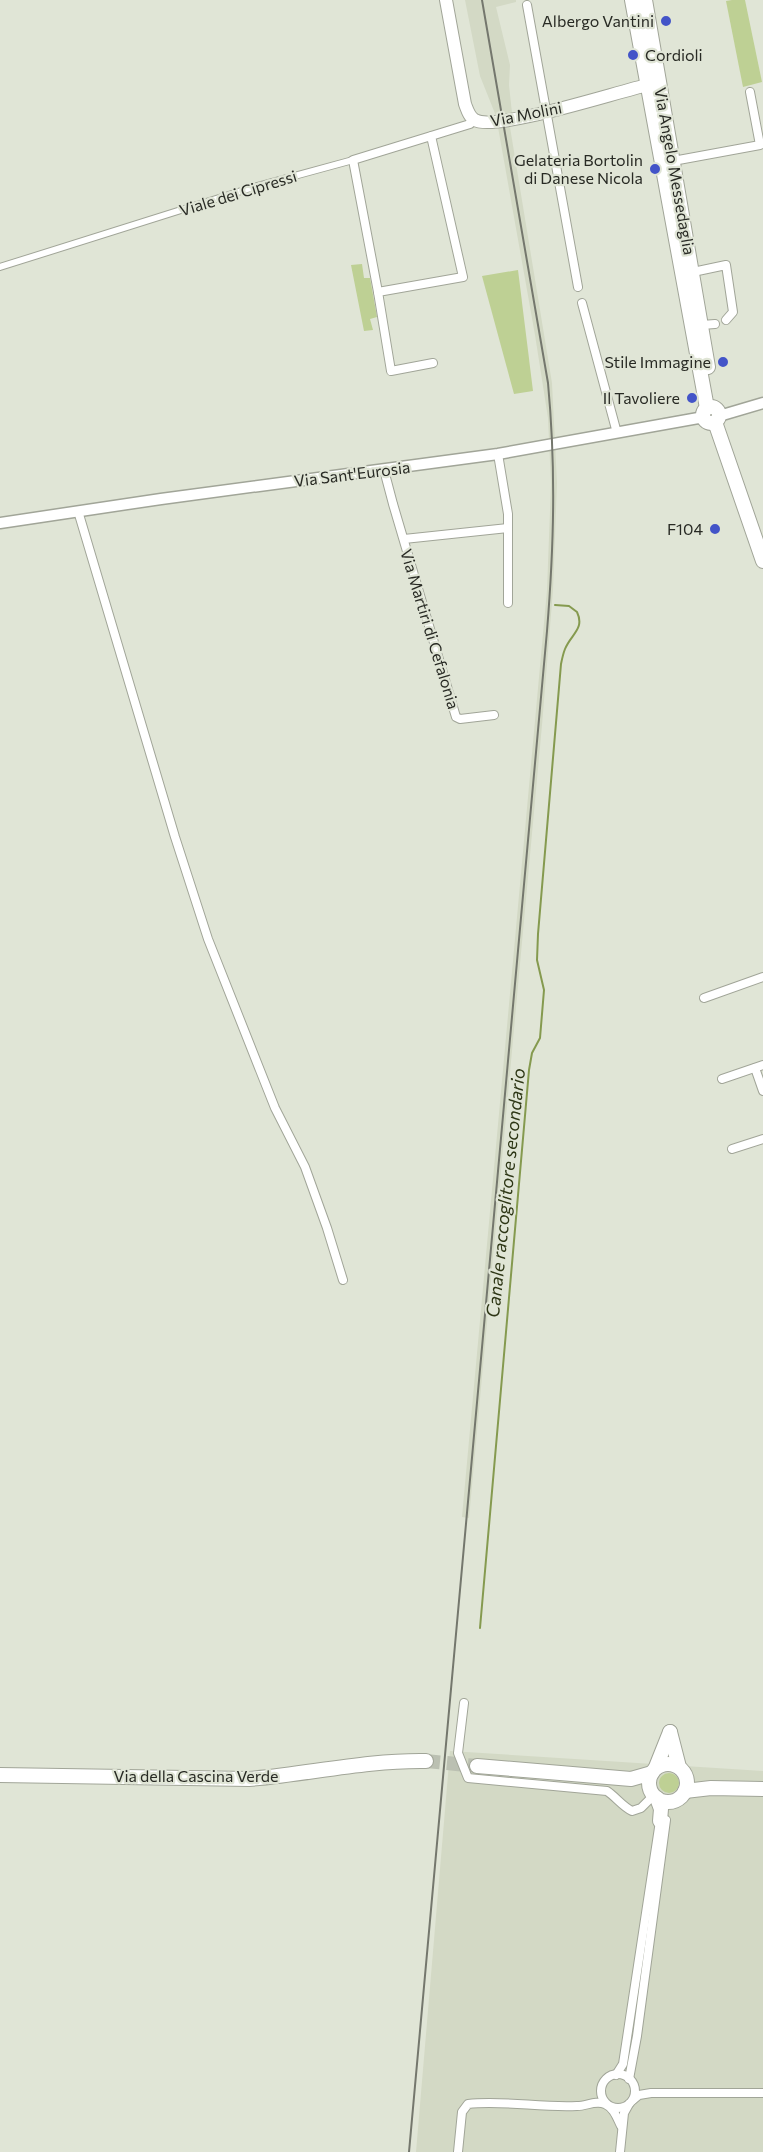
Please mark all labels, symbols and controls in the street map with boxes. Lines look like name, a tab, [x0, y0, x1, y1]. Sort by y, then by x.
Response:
place label: Albergo Vantini	[542, 11, 654, 30]
marker: Albergo Vantini	[659, 14, 673, 28]
place label: Cordioli	[645, 45, 703, 64]
marker: Cordioli	[626, 48, 640, 62]
street label: Via Angelo Messedaglia	[651, 86, 700, 256]
street label: Via Molini	[488, 97, 563, 130]
place label: Gelateria Bortolin di Danese Nicola	[514, 150, 643, 187]
marker: Gelateria Bortolin di Danese Nicola	[648, 162, 662, 176]
street label: Viale dei Cipressi	[177, 166, 299, 219]
place label: Stile Immagine	[604, 352, 711, 371]
marker: Stile Immagine	[716, 355, 730, 369]
place label: Il Tavoliere	[603, 388, 680, 407]
marker: Il Tavoliere	[685, 391, 699, 405]
street label: Via Sant'Eurosia	[293, 457, 411, 490]
place label: F104	[667, 519, 703, 538]
marker: F104	[708, 522, 722, 536]
street label: Via Martiri di Cefalonia	[397, 547, 464, 711]
water label: Canale raccoglitore secondario	[481, 1067, 529, 1319]
street label: Via della Cascina Verde	[113, 1766, 279, 1785]

